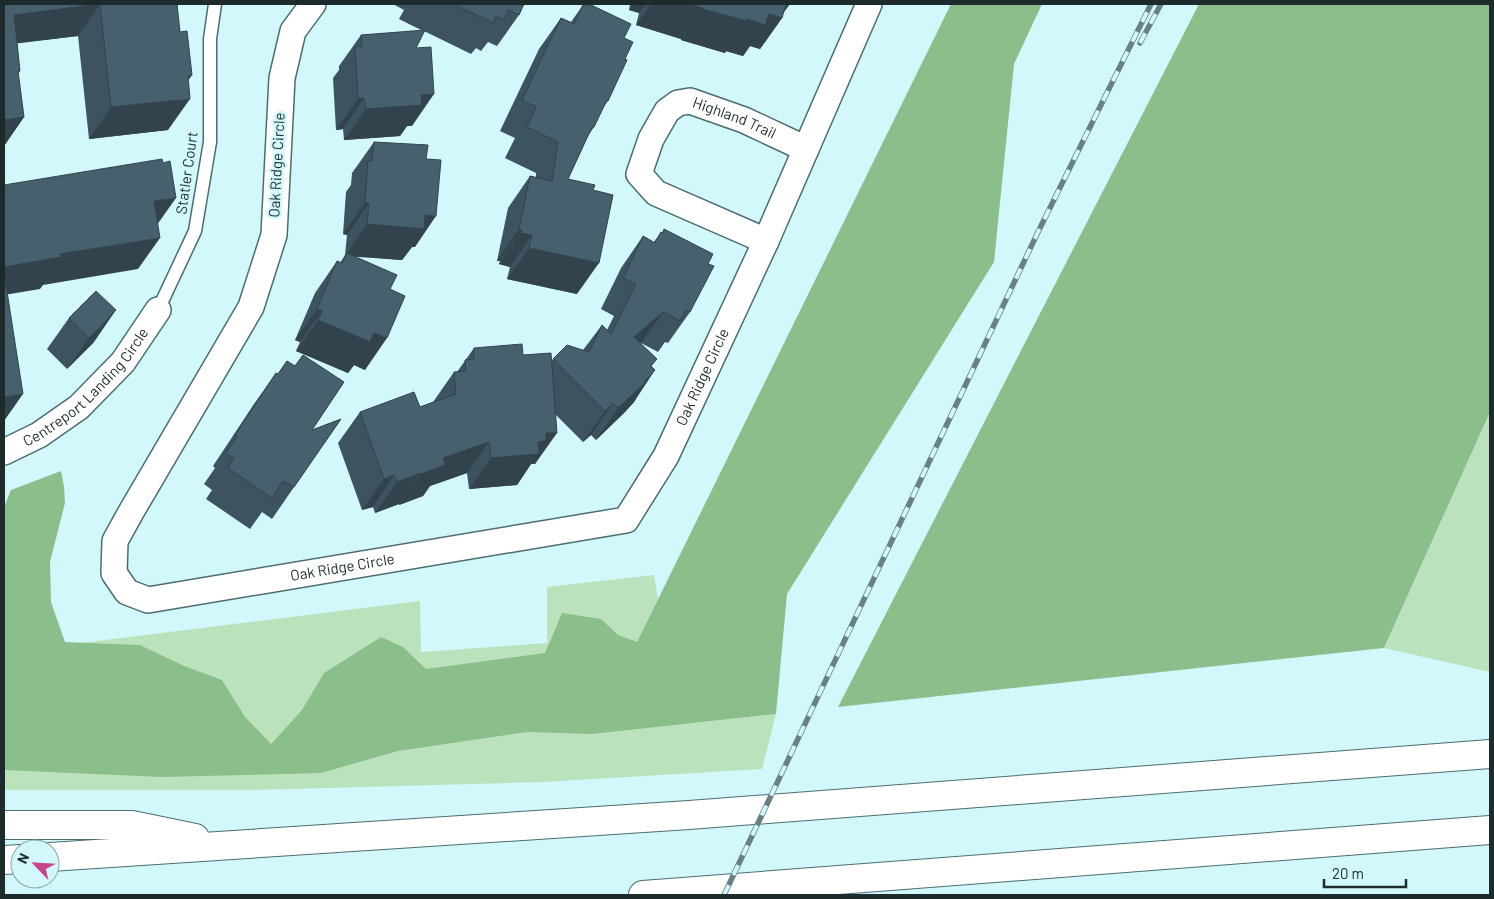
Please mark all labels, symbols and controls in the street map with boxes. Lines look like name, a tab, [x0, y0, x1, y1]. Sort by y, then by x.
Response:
street label: Highland Trail	[691, 93, 779, 142]
street label: Oak Ridge Circle	[264, 112, 288, 218]
street label: Statler Court	[171, 130, 201, 216]
street label: Centreport Landing Circle	[20, 324, 151, 449]
street label: Oak Ridge Circle	[671, 325, 732, 428]
street label: Oak Ridge Circle	[289, 549, 396, 584]
north arrow	[10, 839, 60, 889]
text: N	[13, 850, 32, 866]
scale bar	[1324, 856, 1406, 888]
text: 20 m	[1332, 864, 1364, 882]

